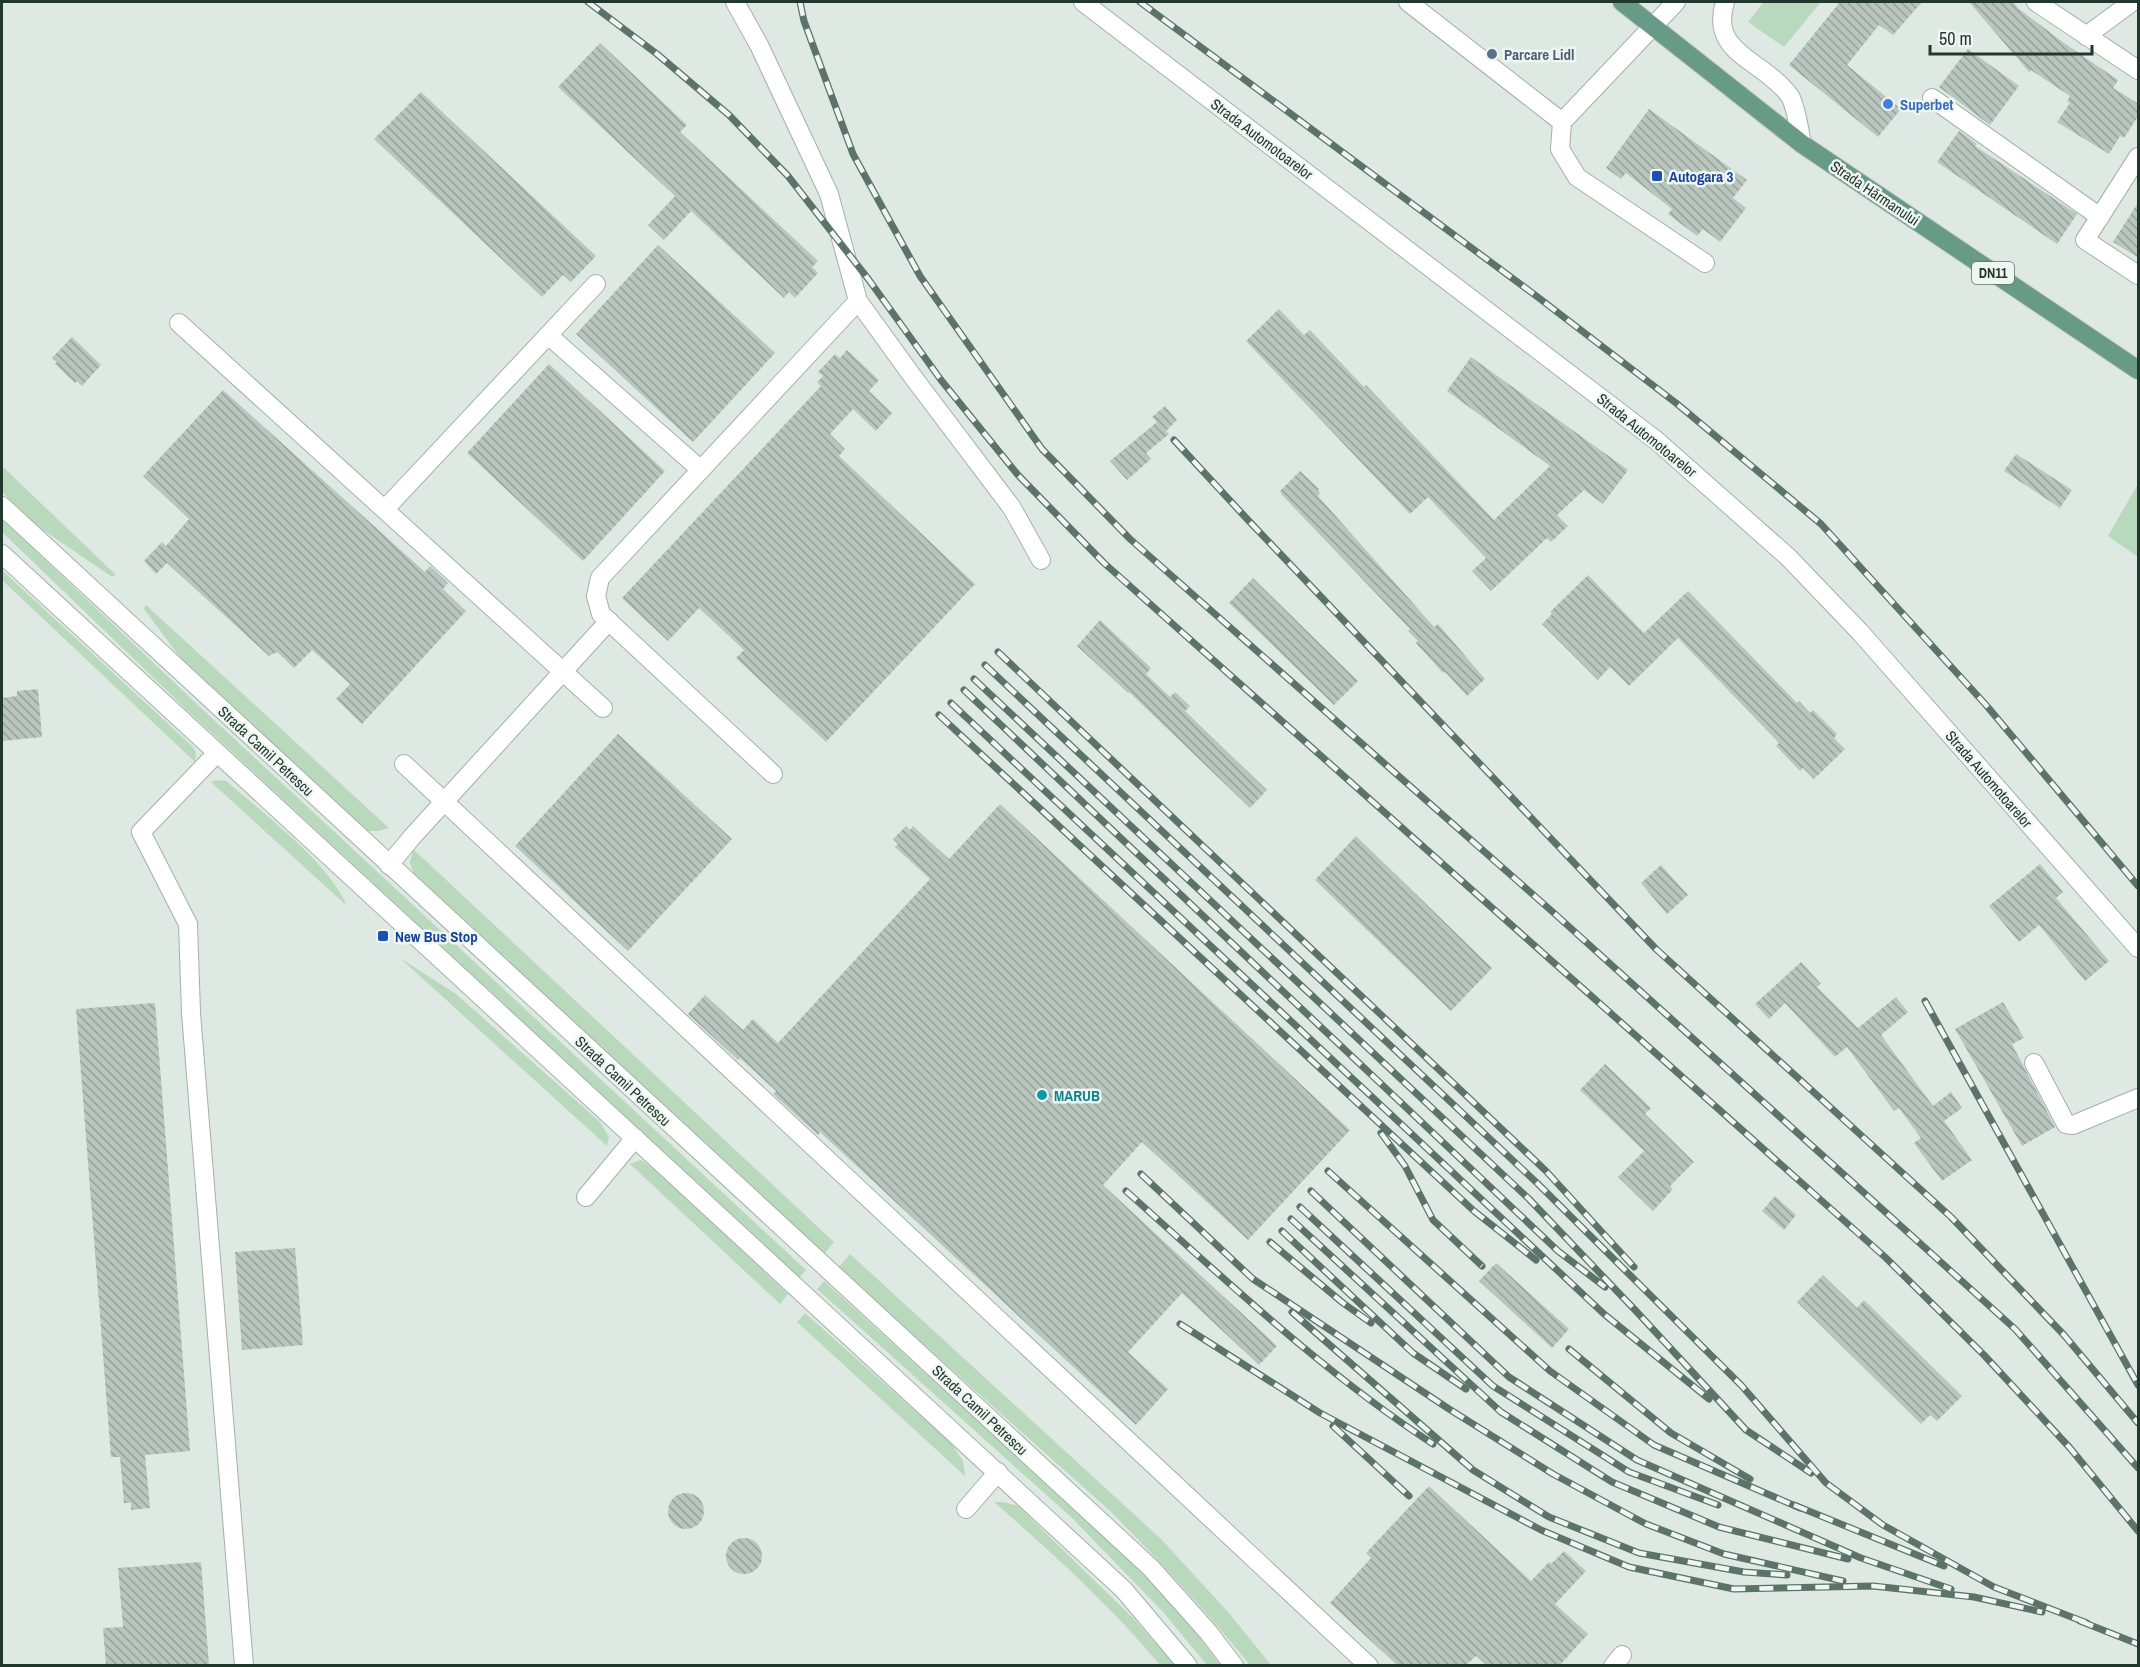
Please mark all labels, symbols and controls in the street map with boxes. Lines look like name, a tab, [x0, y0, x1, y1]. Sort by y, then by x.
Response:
scale bar	[1930, 18, 2092, 56]
text: 50 m	[1939, 26, 1972, 51]
place label: Parcare Lidl	[1504, 44, 1574, 65]
marker: Parcare Lidl	[1485, 47, 1499, 61]
street label: Strada Automotoarelor	[1207, 94, 1317, 184]
place label: Superbet	[1900, 94, 1953, 115]
marker: Superbet	[1881, 97, 1895, 111]
street label: Strada Hărmanului	[1826, 155, 1924, 231]
place label: Autogara 3	[1669, 166, 1733, 187]
marker: Autogara 3	[1650, 169, 1664, 183]
road number: DN11	[1972, 262, 2014, 284]
street label: Strada Automotoarelor	[1593, 388, 1701, 482]
street label: Strada Camil Petrescu	[214, 701, 318, 801]
street label: Strada Automotoarelor	[1941, 726, 2037, 832]
place label: New Bus Stop	[395, 926, 478, 947]
marker: New Bus Stop	[376, 929, 390, 943]
street label: Strada Camil Petrescu	[571, 1031, 675, 1131]
place label: MARUB	[1054, 1085, 1100, 1106]
marker: MARUB	[1035, 1088, 1049, 1102]
street label: Strada Camil Petrescu	[928, 1360, 1032, 1460]

